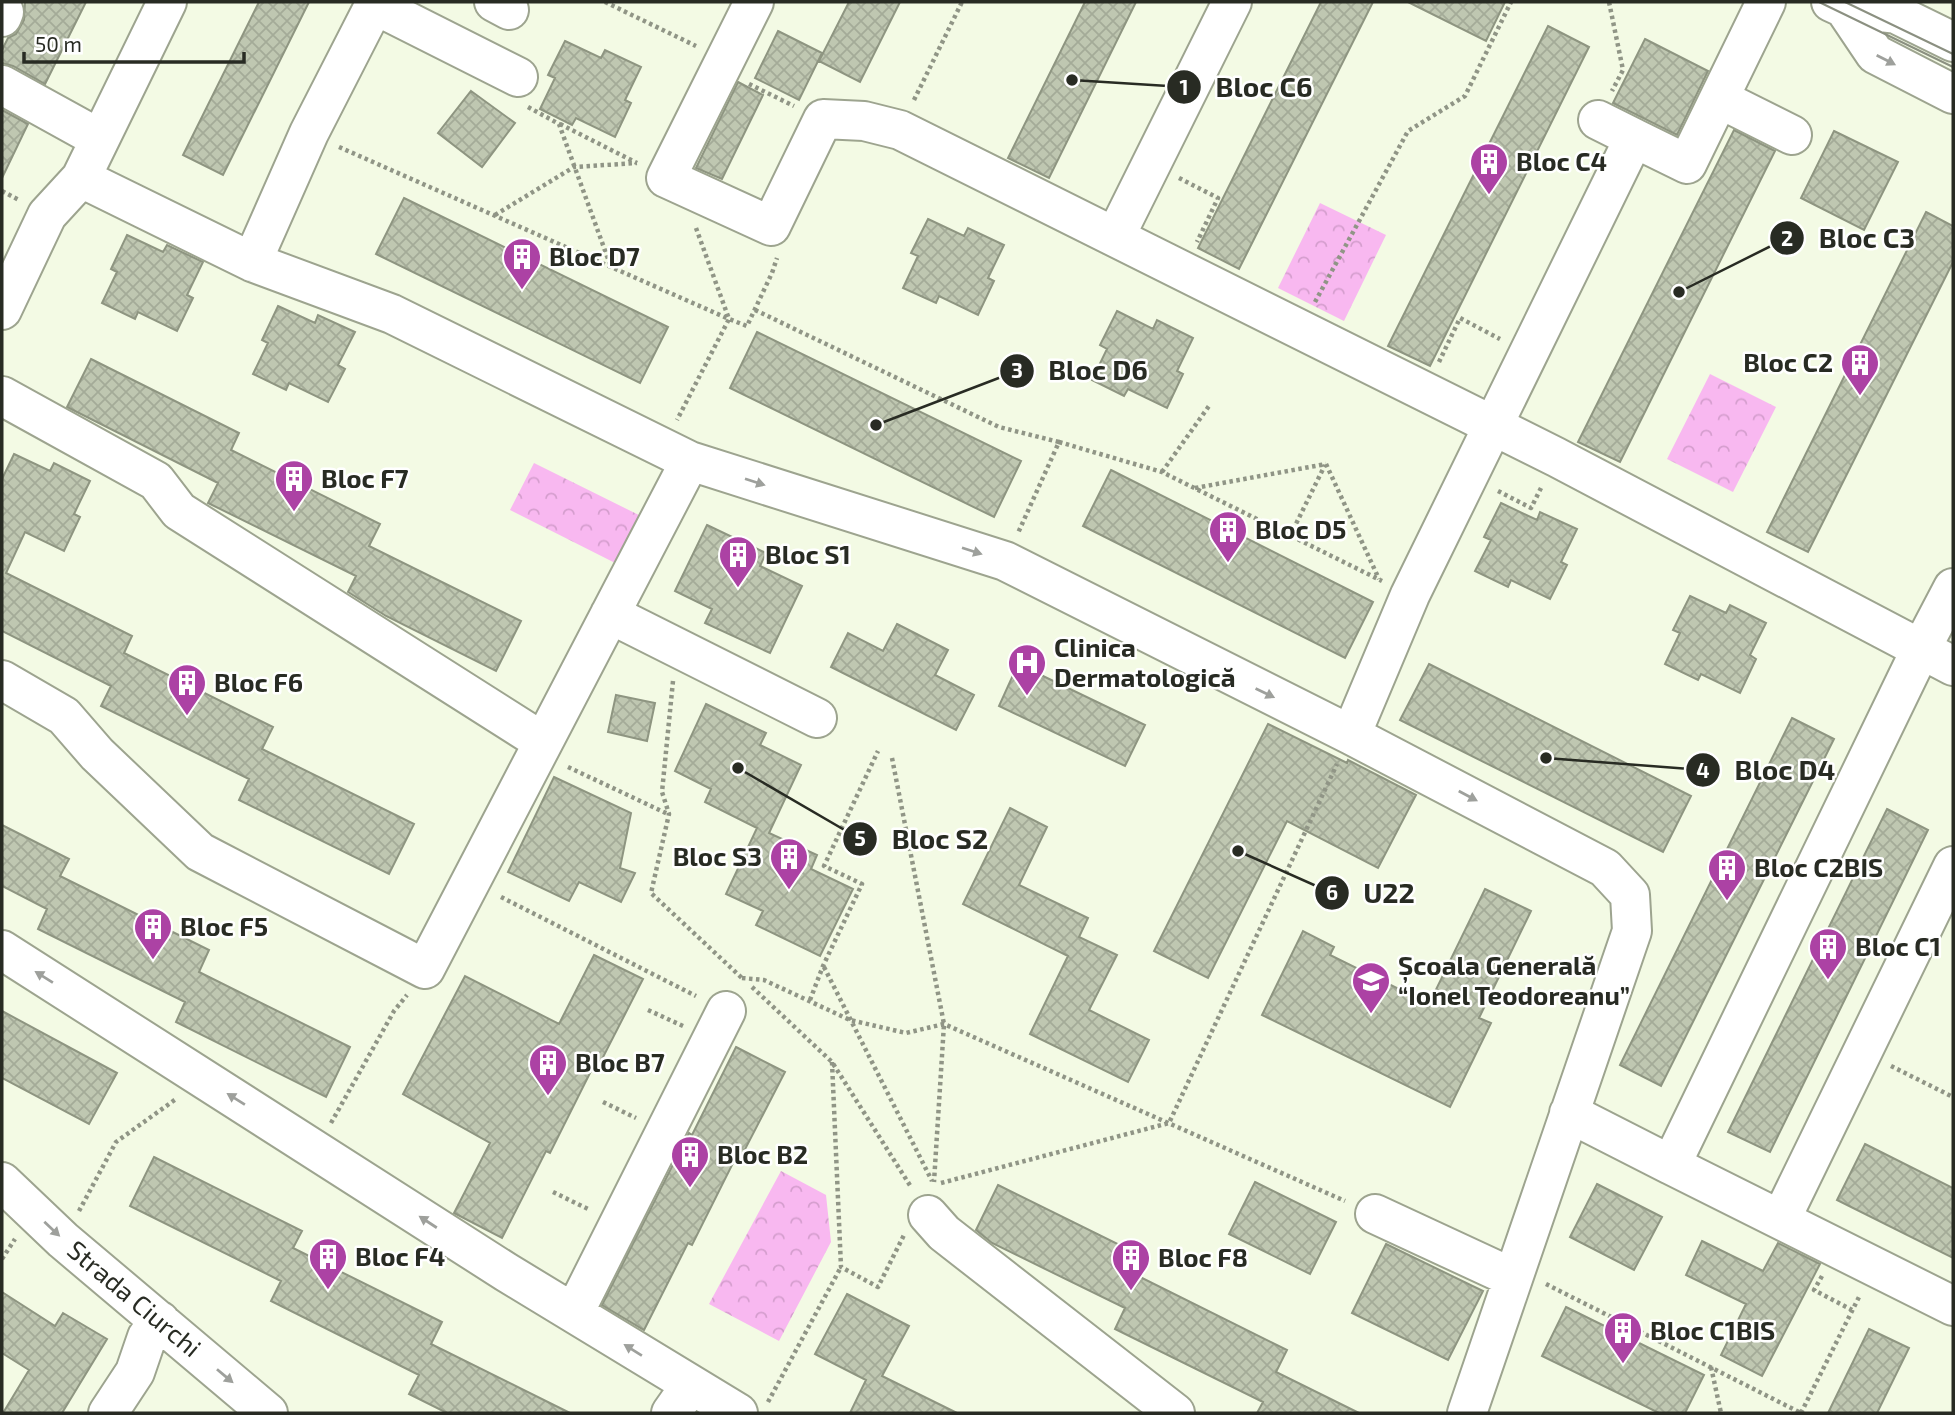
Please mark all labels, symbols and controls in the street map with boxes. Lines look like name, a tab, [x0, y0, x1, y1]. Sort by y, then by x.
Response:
scale bar	[24, 21, 245, 65]
text: 50 m	[35, 31, 82, 56]
one-way arrow	[1876, 54, 1896, 65]
callout: Bloc C6	[1166, 63, 1326, 112]
text: Bloc C6	[1216, 69, 1312, 103]
text: 1	[1179, 74, 1189, 99]
building icon: Bloc C4	[1468, 141, 1510, 196]
place label: Bloc C4	[1516, 145, 1607, 176]
callout: Bloc C3	[1770, 214, 1929, 263]
text: Bloc C3	[1819, 220, 1915, 254]
text: 2	[1781, 225, 1793, 250]
building icon: Bloc D7	[501, 236, 543, 291]
place label: Bloc D7	[549, 240, 640, 271]
building icon: Bloc C2	[1839, 342, 1881, 397]
callout: Bloc D6	[999, 346, 1162, 395]
place label: Bloc C2	[1743, 346, 1833, 377]
text: Bloc D6	[1048, 352, 1148, 386]
text: 3	[1011, 357, 1023, 382]
building icon: Bloc F7	[273, 458, 315, 513]
place label: Bloc F7	[321, 462, 409, 493]
one-way arrow	[745, 477, 766, 488]
building icon: Bloc D5	[1207, 509, 1249, 564]
place label: Bloc D5	[1255, 513, 1346, 544]
building icon: Bloc S1	[717, 534, 759, 589]
place label: Bloc S1	[765, 538, 851, 569]
one-way arrow	[962, 546, 983, 557]
place label: Clinica Dermatologică	[1054, 631, 1235, 692]
hospital icon: Clinica Dermatologică	[1006, 642, 1048, 697]
building icon: Bloc F6	[166, 662, 208, 717]
place label: Bloc F6	[214, 666, 303, 697]
one-way arrow	[1255, 687, 1275, 698]
callout: Bloc D4	[1685, 746, 1849, 795]
text: Bloc D4	[1735, 752, 1835, 786]
text: 4	[1696, 757, 1710, 782]
one-way arrow	[1458, 789, 1478, 801]
callout: Bloc S2	[843, 814, 1002, 863]
text: Bloc S2	[892, 821, 988, 855]
text: 5	[854, 825, 866, 850]
building icon: Bloc S3	[768, 836, 810, 891]
place label: Bloc S3	[673, 840, 762, 871]
building icon: Bloc C2BIS	[1706, 847, 1748, 902]
place label: Bloc C2BIS	[1754, 851, 1883, 882]
callout: U22	[1314, 868, 1429, 917]
text: U22	[1363, 875, 1415, 909]
text: 6	[1326, 879, 1338, 904]
building icon: Bloc F5	[132, 906, 174, 961]
place label: Bloc F5	[180, 910, 268, 941]
building icon: Bloc C1	[1807, 926, 1849, 981]
place label: Bloc C1	[1855, 930, 1941, 961]
place label: Școala Generală “Ionel Teodoreanu”	[1398, 949, 1630, 1010]
school or university icon: Școala Generală “Ionel Teodoreanu”	[1350, 960, 1392, 1015]
one-way arrow	[35, 970, 54, 983]
building icon: Bloc B7	[527, 1042, 569, 1097]
place label: Bloc B7	[575, 1046, 665, 1077]
one-way arrow	[227, 1092, 246, 1105]
building icon: Bloc B2	[669, 1134, 711, 1189]
place label: Bloc B2	[717, 1138, 808, 1169]
one-way arrow	[418, 1215, 438, 1228]
one-way arrow	[43, 1221, 61, 1237]
street label: Strada Ciurchi	[62, 1233, 208, 1363]
building icon: Bloc F4	[307, 1236, 349, 1291]
building icon: Bloc F8	[1110, 1237, 1152, 1292]
place label: Bloc F4	[355, 1240, 445, 1271]
place label: Bloc F8	[1158, 1241, 1248, 1272]
building icon: Bloc C1BIS	[1602, 1310, 1644, 1365]
place label: Bloc C1BIS	[1650, 1314, 1775, 1345]
one-way arrow	[623, 1343, 642, 1356]
one-way arrow	[216, 1368, 233, 1383]

